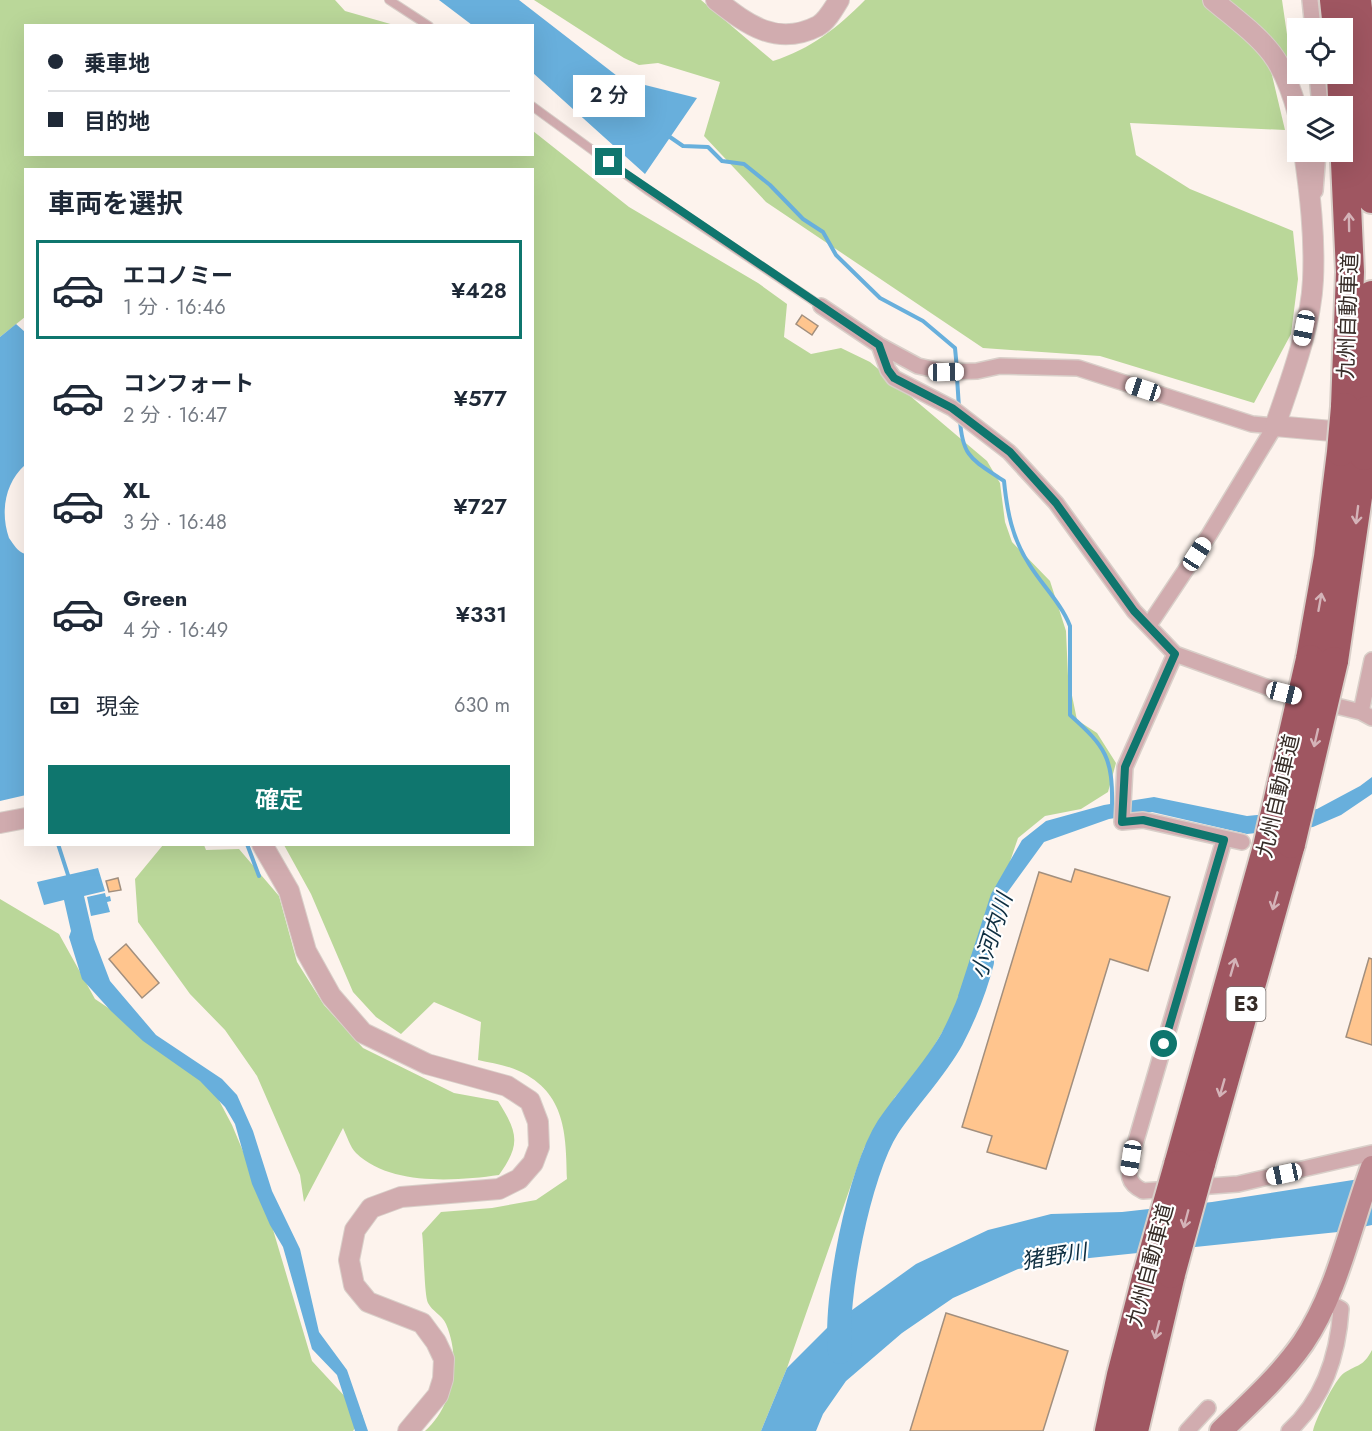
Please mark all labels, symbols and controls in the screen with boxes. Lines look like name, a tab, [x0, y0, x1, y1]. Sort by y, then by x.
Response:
map controls	[1287, 18, 1353, 162]
button: locate	[1287, 18, 1353, 84]
text: 乗車地	[84, 47, 150, 79]
callout: 2 分	[573, 75, 645, 117]
text: 2 分	[590, 81, 628, 110]
button: layers	[1287, 96, 1353, 162]
text: 目的地	[84, 105, 150, 137]
route end	[595, 148, 622, 175]
text: 車両を選択	[48, 184, 183, 223]
one-way arrow	[1344, 213, 1355, 233]
street label: 九州自動車道	[1331, 253, 1365, 379]
text: エコノミー	[123, 259, 233, 291]
icon: car	[51, 263, 105, 317]
text: ¥428	[451, 274, 507, 306]
text: 1 分 · 16:46	[123, 293, 226, 322]
car	[1292, 309, 1316, 347]
car	[928, 363, 964, 381]
text: コンフォート	[123, 367, 254, 399]
icon: car	[51, 371, 105, 425]
car	[1123, 375, 1163, 403]
text: ¥577	[454, 382, 507, 414]
text: 2 分 · 16:47	[123, 401, 227, 430]
text: XL	[123, 474, 150, 506]
icon: car	[51, 479, 105, 533]
text: ¥727	[454, 490, 507, 522]
one-way arrow	[1351, 504, 1362, 524]
text: 3 分 · 16:48	[123, 508, 227, 537]
car	[1180, 534, 1214, 574]
text: Green	[123, 582, 187, 614]
icon: car	[51, 587, 105, 641]
one-way arrow	[1315, 592, 1326, 612]
text: ¥331	[456, 598, 507, 630]
text: 4 分 · 16:49	[123, 616, 228, 645]
car	[1264, 680, 1304, 706]
icon: cash	[48, 689, 81, 722]
text: 現金	[96, 690, 140, 722]
text: 630 m	[454, 691, 510, 720]
one-way arrow	[1310, 728, 1321, 747]
street label: 九州自動車道	[1249, 731, 1307, 861]
button: 確定	[48, 765, 510, 834]
water label: 小河内川	[962, 887, 1020, 983]
one-way arrow	[1269, 891, 1280, 910]
one-way arrow	[1228, 958, 1239, 977]
road number: E3	[1226, 987, 1266, 1021]
route start	[1150, 1030, 1177, 1057]
one-way arrow	[1216, 1078, 1228, 1097]
car	[1119, 1139, 1143, 1177]
car	[1265, 1161, 1303, 1187]
street label: 九州自動車道	[1119, 1200, 1181, 1330]
one-way arrow	[1180, 1209, 1191, 1228]
water label: 猪野川	[1019, 1235, 1091, 1277]
one-way arrow	[1150, 1321, 1162, 1340]

